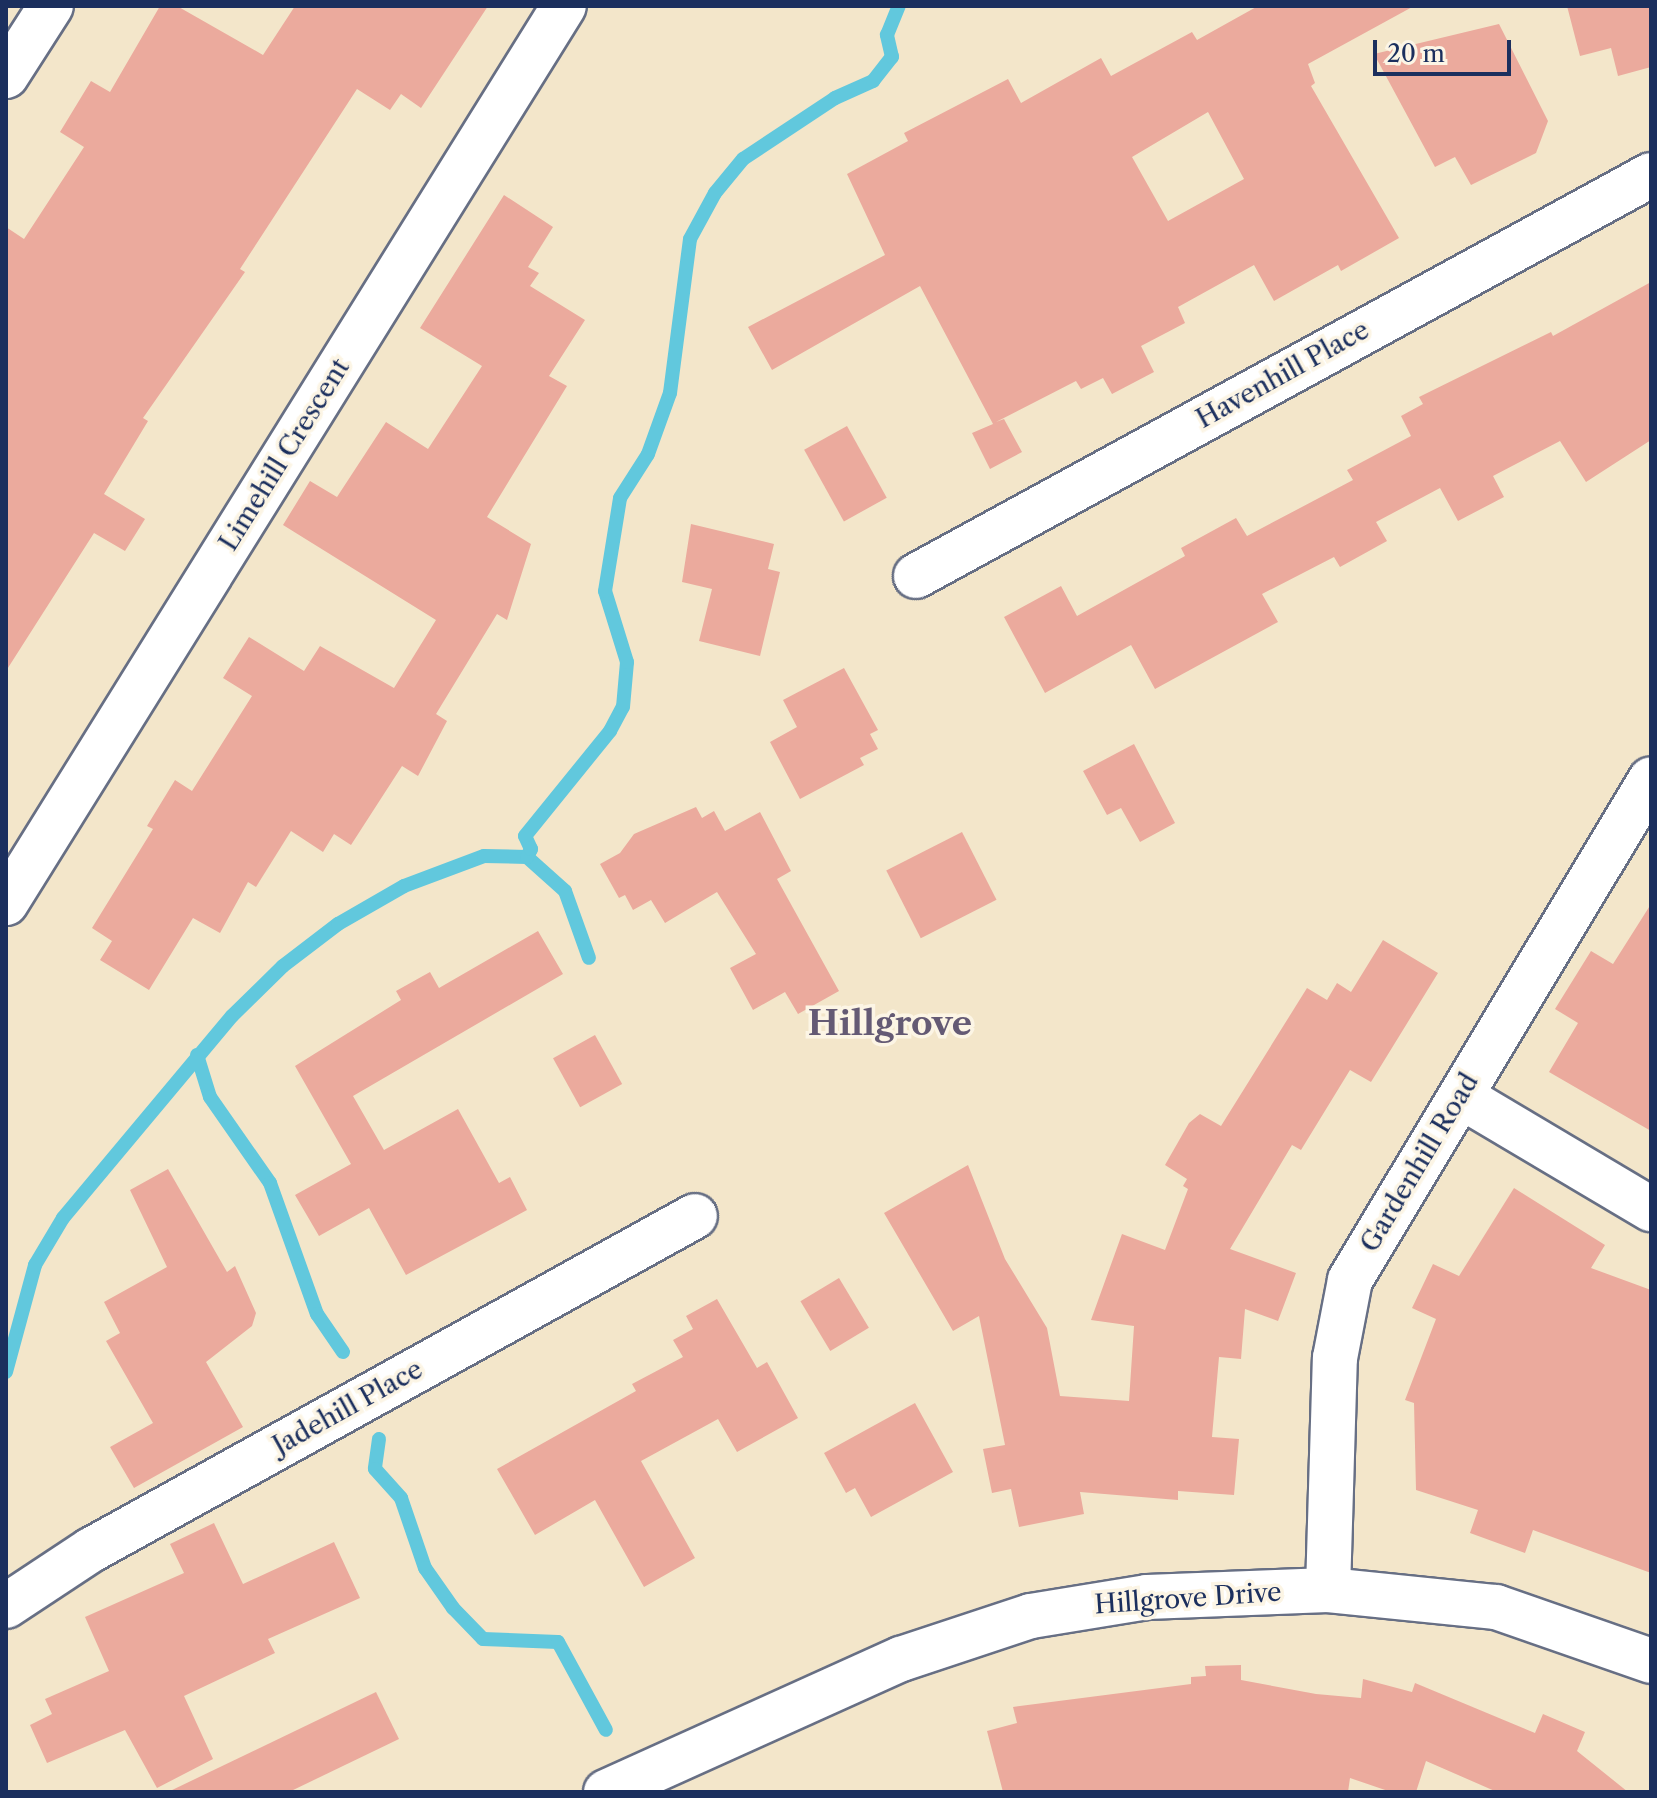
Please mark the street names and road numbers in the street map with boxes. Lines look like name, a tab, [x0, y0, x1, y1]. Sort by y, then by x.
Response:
street label: Havenhill Place	[1191, 315, 1375, 435]
street label: Limehill Crescent	[213, 353, 357, 557]
street label: Gardenhill Road	[1354, 1068, 1486, 1258]
street label: Jadehill Place	[268, 1354, 428, 1462]
street label: Hillgrove Drive	[1093, 1577, 1283, 1621]

